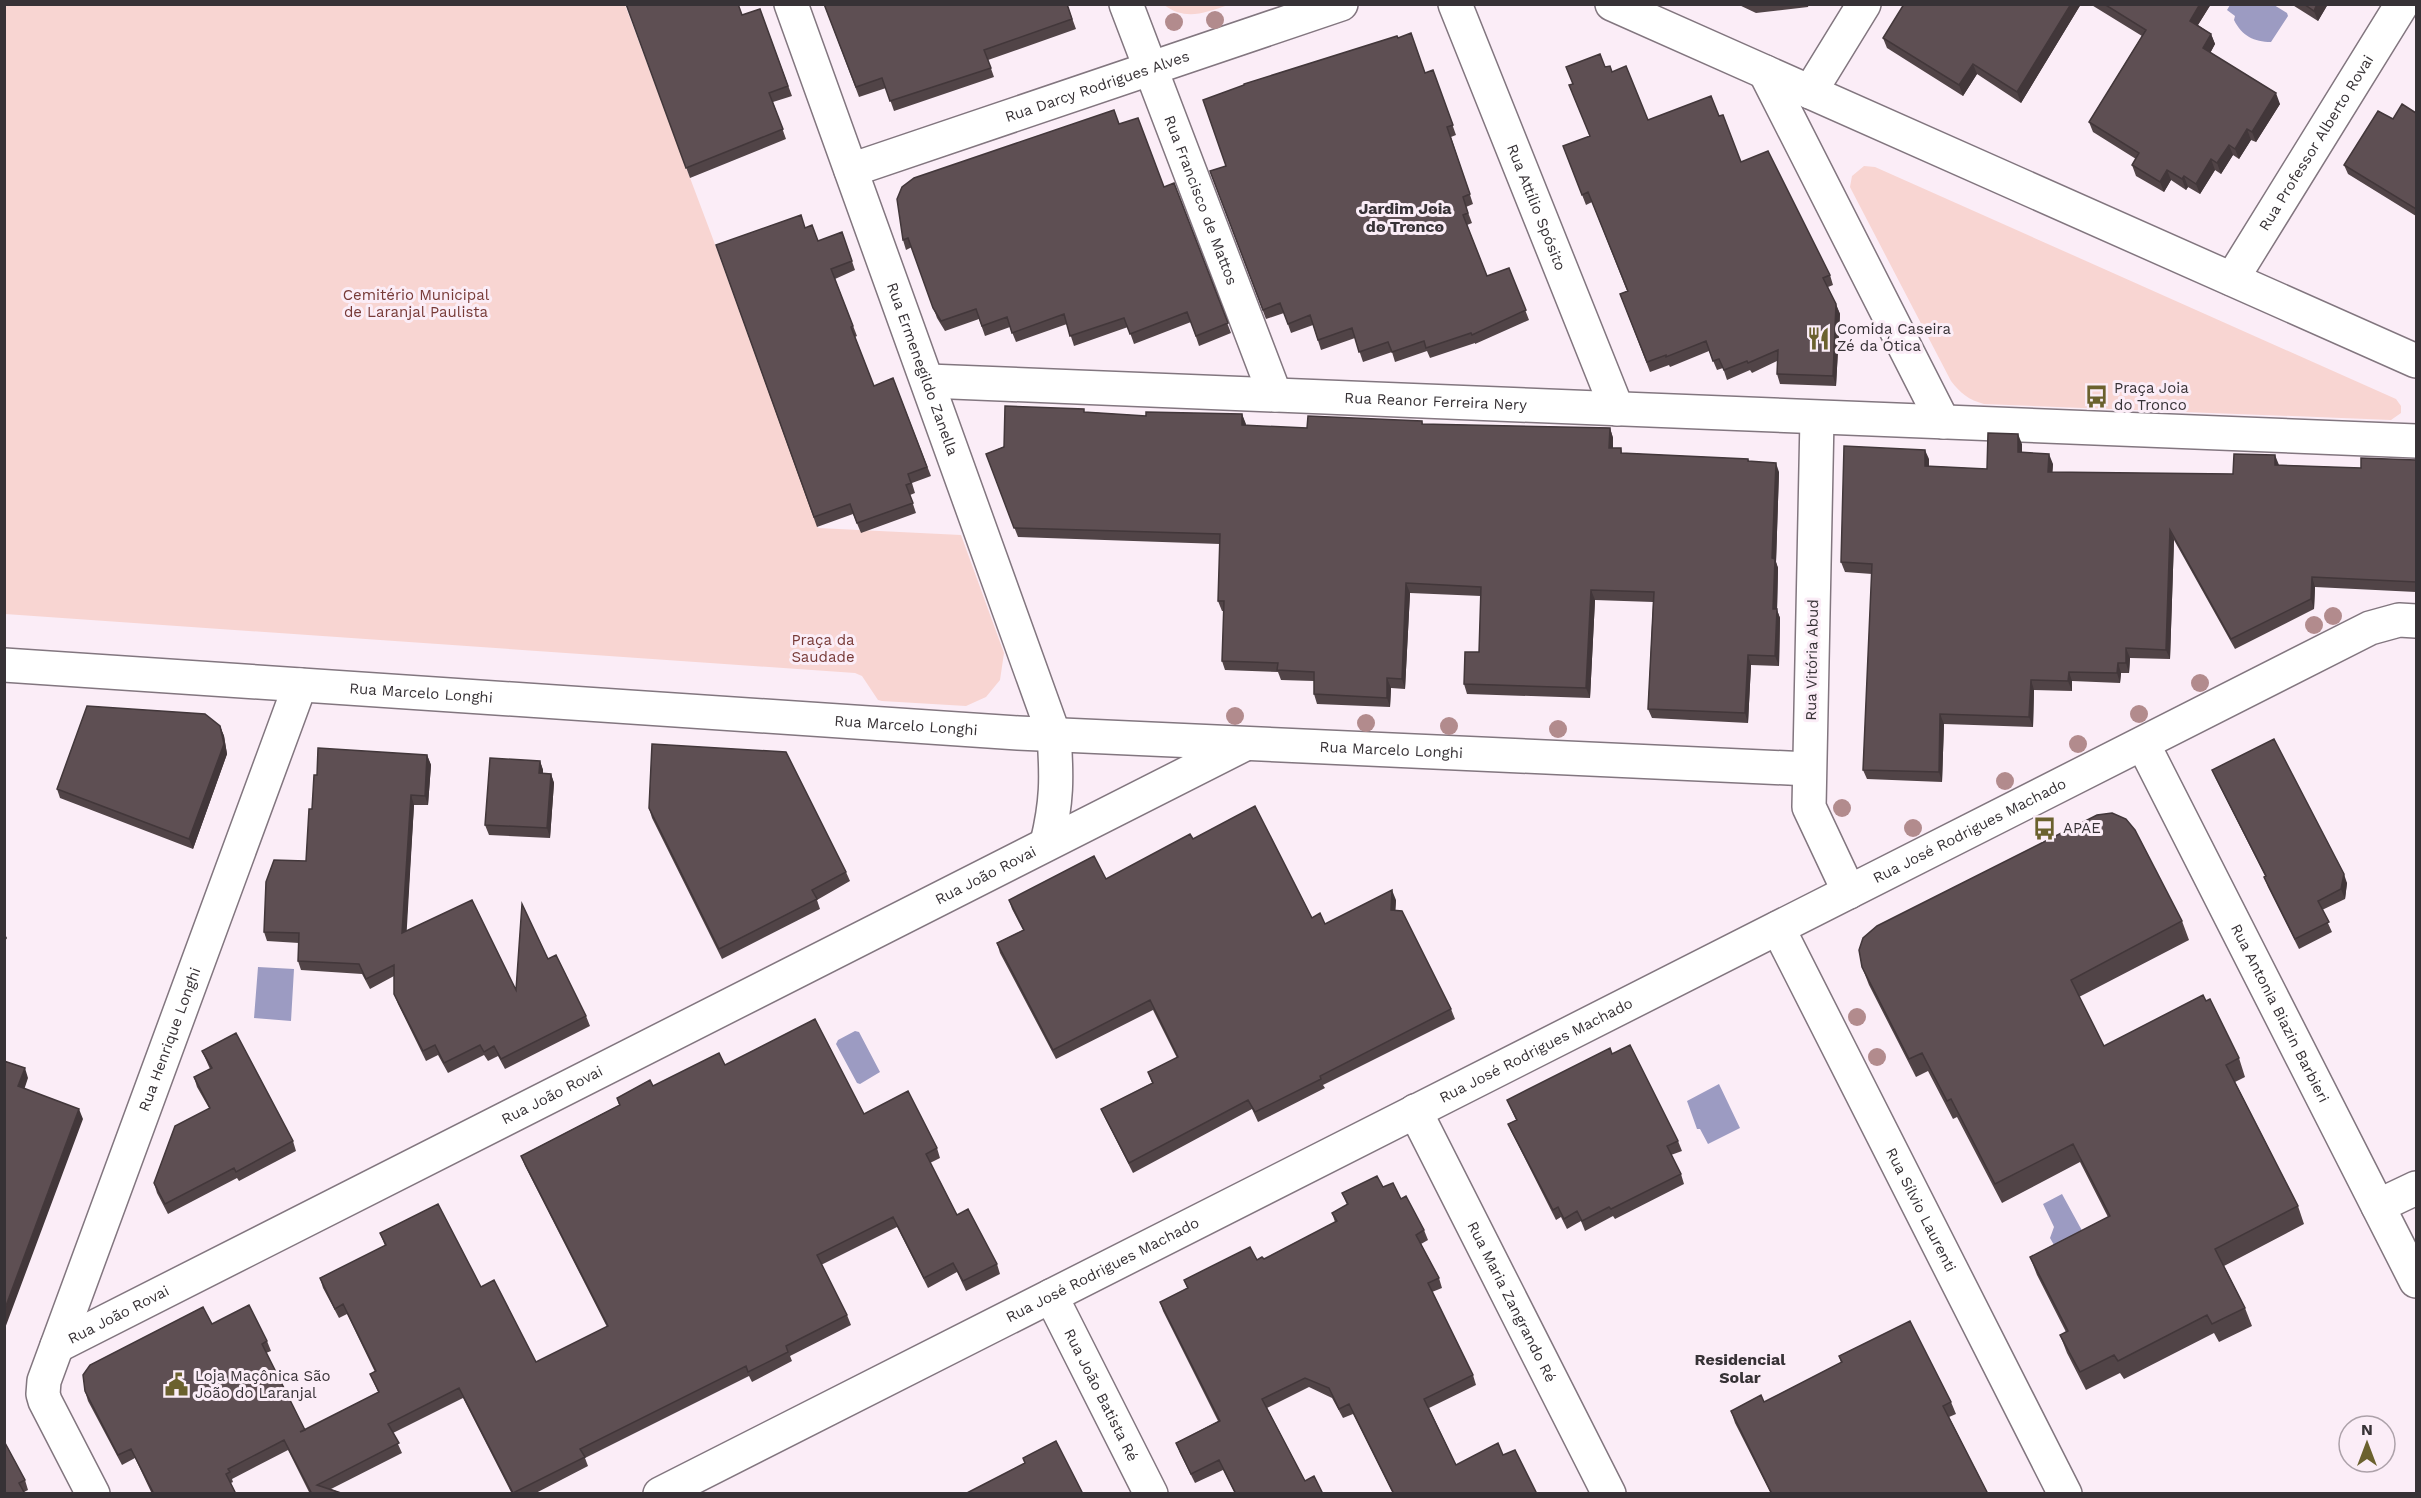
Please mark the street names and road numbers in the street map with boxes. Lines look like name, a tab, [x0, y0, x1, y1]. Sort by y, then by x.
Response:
street label: Rua Darcy Rodrigues Alves	[1003, 47, 1192, 126]
street label: Rua Professor Alberto Rovai	[2255, 52, 2377, 234]
street label: Rua Francisco de Mattos	[1160, 113, 1241, 288]
street label: Rua Attílio Spósito	[1503, 141, 1570, 273]
street label: Rua Ermenegildo Zanella	[883, 280, 962, 459]
street label: Rua Reanor Ferreira Nery	[1344, 389, 1528, 414]
street label: Rua Vitória Abud	[1802, 599, 1822, 721]
street label: Rua Marcelo Longhi	[349, 679, 493, 707]
street label: Rua Marcelo Longhi	[834, 712, 978, 739]
street label: Rua Marcelo Longhi	[1319, 738, 1463, 762]
street label: Rua José Rodrigues Machado	[1870, 774, 2069, 887]
street label: Rua João Rovai	[932, 842, 1039, 909]
street label: Rua Antonia Biazin Barbieri	[2227, 921, 2333, 1106]
street label: Rua Henrique Longhi	[135, 965, 204, 1114]
street label: Rua José Rodrigues Machado	[1436, 994, 1636, 1107]
street label: Rua João Rovai	[499, 1062, 606, 1128]
street label: Rua Sílvio Laurenti	[1882, 1145, 1960, 1275]
street label: Rua José Rodrigues Machado	[1003, 1214, 1202, 1326]
street label: Rua Maria Zangrando Ré	[1463, 1218, 1560, 1385]
street label: Rua João Rovai	[65, 1282, 172, 1348]
street label: Rua João Batista Ré	[1060, 1326, 1142, 1464]

